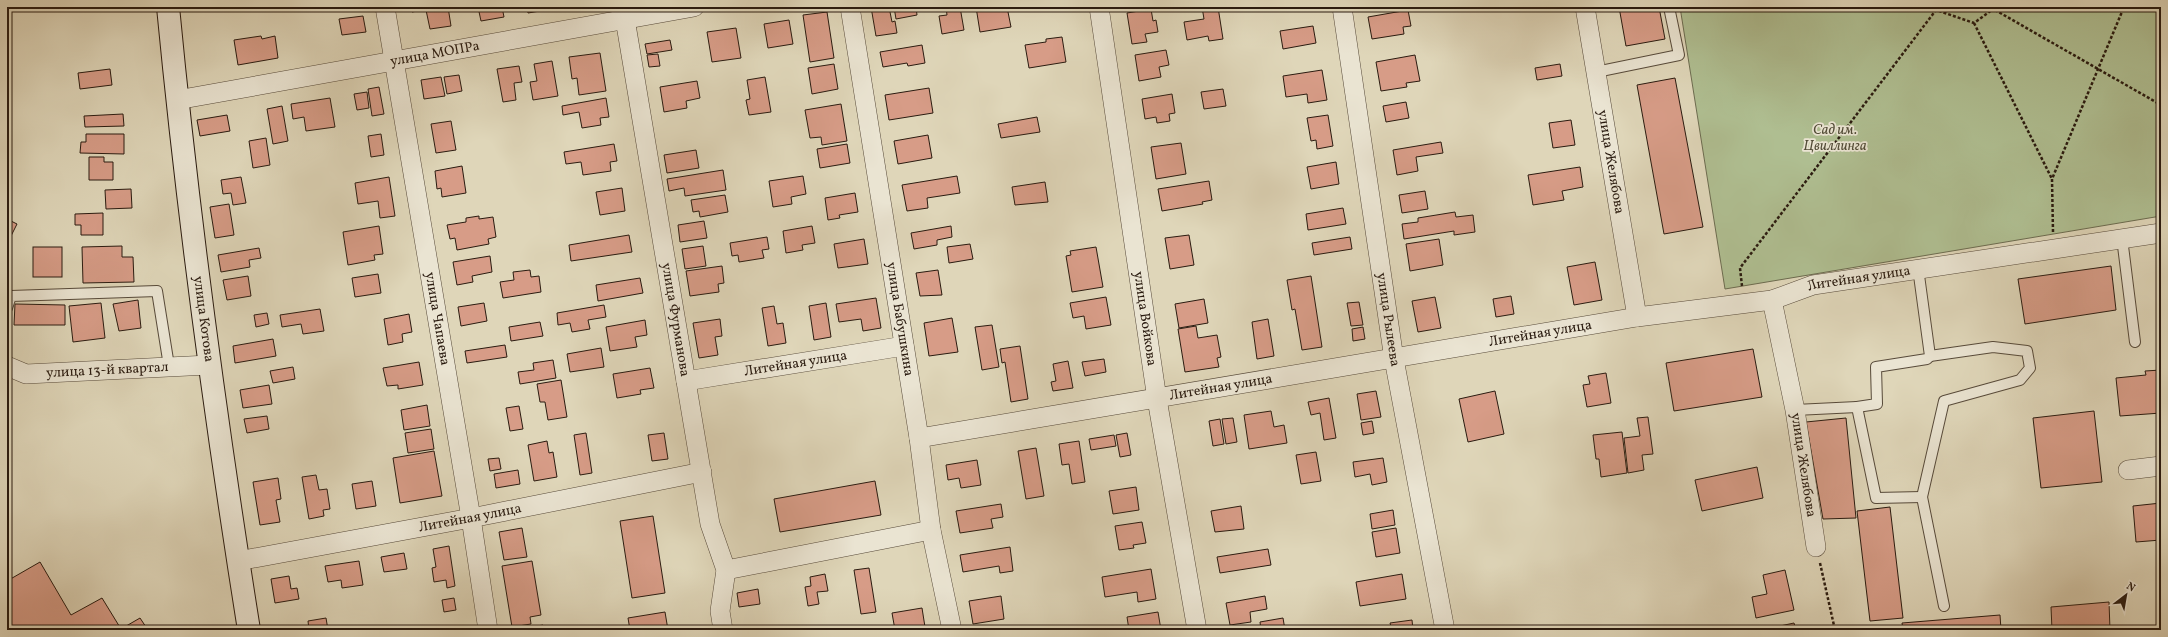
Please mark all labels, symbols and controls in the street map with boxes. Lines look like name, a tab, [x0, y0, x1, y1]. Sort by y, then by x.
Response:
street label: улица МОПРа	[389, 36, 481, 71]
street label: улица Желябова	[1593, 108, 1629, 215]
park label: Сад им. Цвиллинга	[1803, 121, 1867, 156]
street label: улица Фурманова	[657, 261, 695, 378]
street label: улица Бабушкина	[881, 261, 918, 378]
street label: Литейная улица	[1804, 261, 1912, 296]
street label: улица Чапаева	[420, 270, 455, 367]
street label: улица Войкова	[1129, 270, 1161, 367]
street label: улица Рылеева	[1372, 271, 1405, 368]
street label: улица Котова	[189, 275, 219, 363]
street label: Литейная улица	[1487, 315, 1593, 351]
street label: Литейная улица	[743, 346, 849, 381]
street label: улица 13-й квартал	[46, 357, 169, 382]
street label: Литейная улица	[1168, 369, 1274, 405]
street label: улица Желябова	[1786, 411, 1821, 519]
street label: Литейная улица	[417, 499, 523, 537]
north arrow	[2106, 575, 2146, 615]
text: N	[2123, 579, 2138, 596]

